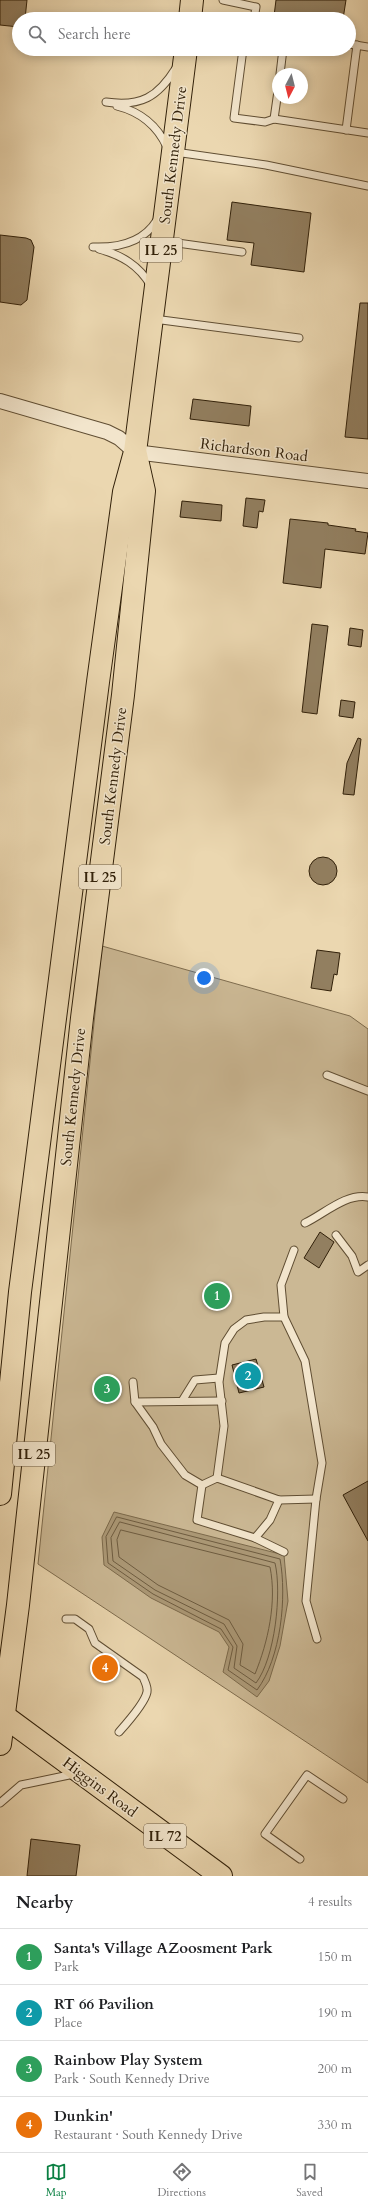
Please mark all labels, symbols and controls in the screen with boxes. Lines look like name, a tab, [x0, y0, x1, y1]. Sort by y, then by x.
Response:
search box	[12, 12, 356, 56]
icon: search	[26, 23, 48, 45]
text: Search here	[58, 24, 131, 44]
north arrow	[272, 68, 308, 104]
street label: South Kennedy Drive	[155, 85, 191, 225]
road number: IL 25	[140, 238, 182, 262]
street label: Richardson Road	[199, 433, 309, 467]
street label: South Kennedy Drive	[95, 706, 131, 846]
road number: IL 25	[79, 865, 121, 889]
your location	[194, 968, 214, 988]
street label: South Kennedy Drive	[56, 1027, 90, 1167]
pin: 1	[204, 1281, 230, 1311]
pin: 2	[235, 1361, 261, 1391]
pin: 3	[94, 1374, 120, 1404]
road number: IL 25	[13, 1442, 55, 1466]
pin: 4	[92, 1653, 118, 1683]
street label: Higgins Road	[59, 1752, 141, 1822]
road number: IL 72	[144, 1824, 186, 1848]
text: Nearby	[16, 1891, 73, 1914]
text: 4 results	[308, 1893, 352, 1911]
text: Santa's Village AZoosment Park	[54, 1938, 273, 1958]
text: 1	[26, 1948, 32, 1966]
text: 150 m	[318, 1948, 352, 1966]
text: Park	[54, 1958, 79, 1976]
text: RT 66 Pavilion	[54, 1994, 154, 2014]
text: 2	[26, 2004, 32, 2022]
text: 190 m	[318, 2004, 352, 2022]
text: Place	[54, 2014, 82, 2032]
text: Rainbow Play System	[54, 2050, 203, 2070]
text: 3	[26, 2060, 32, 2078]
text: 200 m	[318, 2060, 352, 2078]
text: Park · South Kennedy Drive	[54, 2070, 210, 2088]
text: Dunkin'	[54, 2106, 113, 2126]
text: 4	[26, 2116, 32, 2134]
text: 330 m	[318, 2116, 352, 2134]
text: Restaurant · South Kennedy Drive	[54, 2126, 243, 2144]
tab: Map	[45, 2161, 67, 2200]
tab: Directions	[157, 2161, 206, 2200]
tab: Saved	[296, 2161, 323, 2200]

